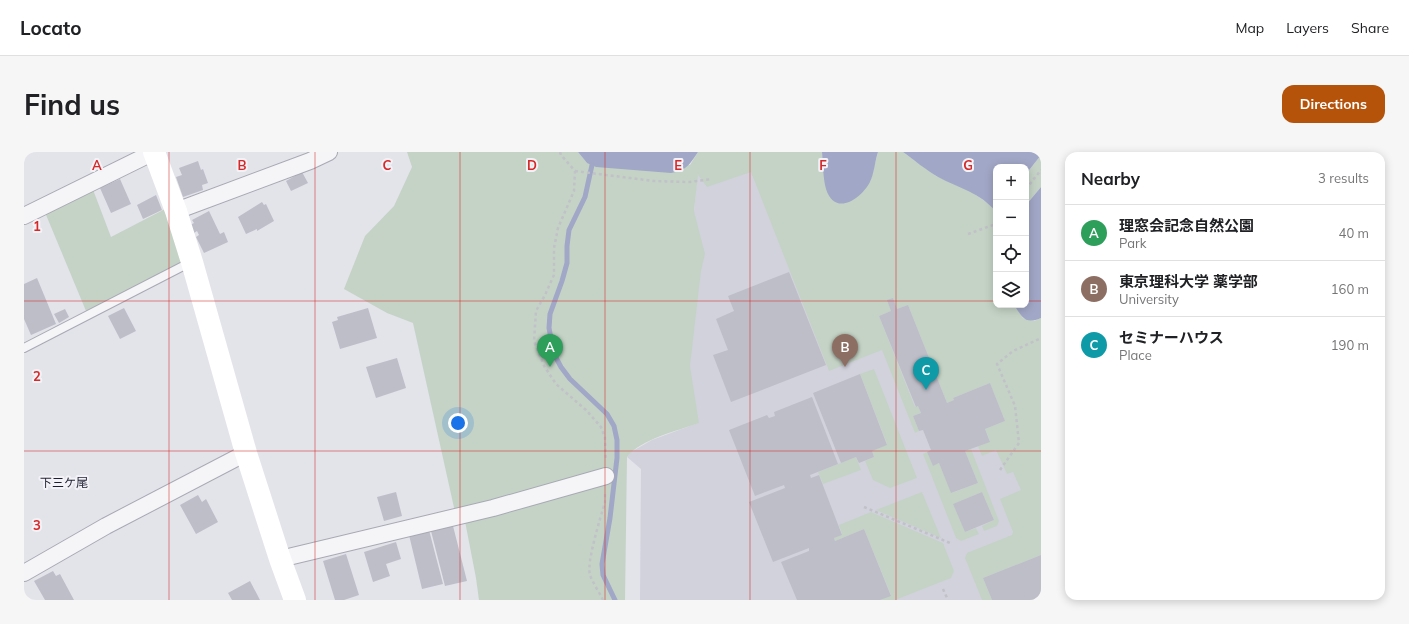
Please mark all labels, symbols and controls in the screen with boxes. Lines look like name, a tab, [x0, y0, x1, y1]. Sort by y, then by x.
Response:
text: Locato	[20, 16, 81, 40]
text: Map	[1235, 19, 1264, 37]
text: Layers	[1286, 19, 1329, 37]
text: Share	[1351, 19, 1389, 37]
button: Directions	[1282, 85, 1385, 123]
text: Find us	[24, 87, 120, 122]
text: A	[92, 157, 102, 173]
text: B	[238, 157, 247, 173]
text: C	[383, 157, 392, 173]
text: D	[527, 157, 537, 173]
text: E	[674, 157, 682, 173]
text: F	[819, 157, 827, 173]
text: G	[963, 157, 973, 173]
map controls	[993, 164, 1029, 308]
button: +	[993, 164, 1029, 200]
text: Nearby	[1081, 168, 1140, 189]
text: 3 results	[1318, 170, 1369, 186]
button: −	[993, 200, 1029, 236]
text: 理窓会記念自然公園	[1119, 216, 1254, 235]
text: 1	[33, 218, 41, 234]
text: A	[1089, 225, 1099, 241]
text: 40 m	[1339, 225, 1369, 241]
text: Park	[1119, 235, 1146, 251]
button: locate	[993, 236, 1029, 272]
button: layers	[993, 272, 1029, 308]
text: 東京理科大学 薬学部	[1119, 272, 1258, 291]
text: B	[1090, 281, 1098, 297]
text: 160 m	[1331, 281, 1369, 297]
text: University	[1119, 291, 1179, 307]
text: セミナーハウス	[1119, 328, 1224, 347]
pin: A	[537, 334, 563, 367]
pin: B	[832, 334, 858, 367]
text: C	[1090, 337, 1098, 353]
text: 190 m	[1331, 337, 1369, 353]
text: Place	[1119, 347, 1152, 363]
pin: C	[913, 357, 939, 390]
text: 2	[33, 368, 41, 384]
your location	[448, 413, 468, 433]
district label: 下三ケ尾	[40, 475, 88, 490]
text: 3	[33, 517, 41, 533]

